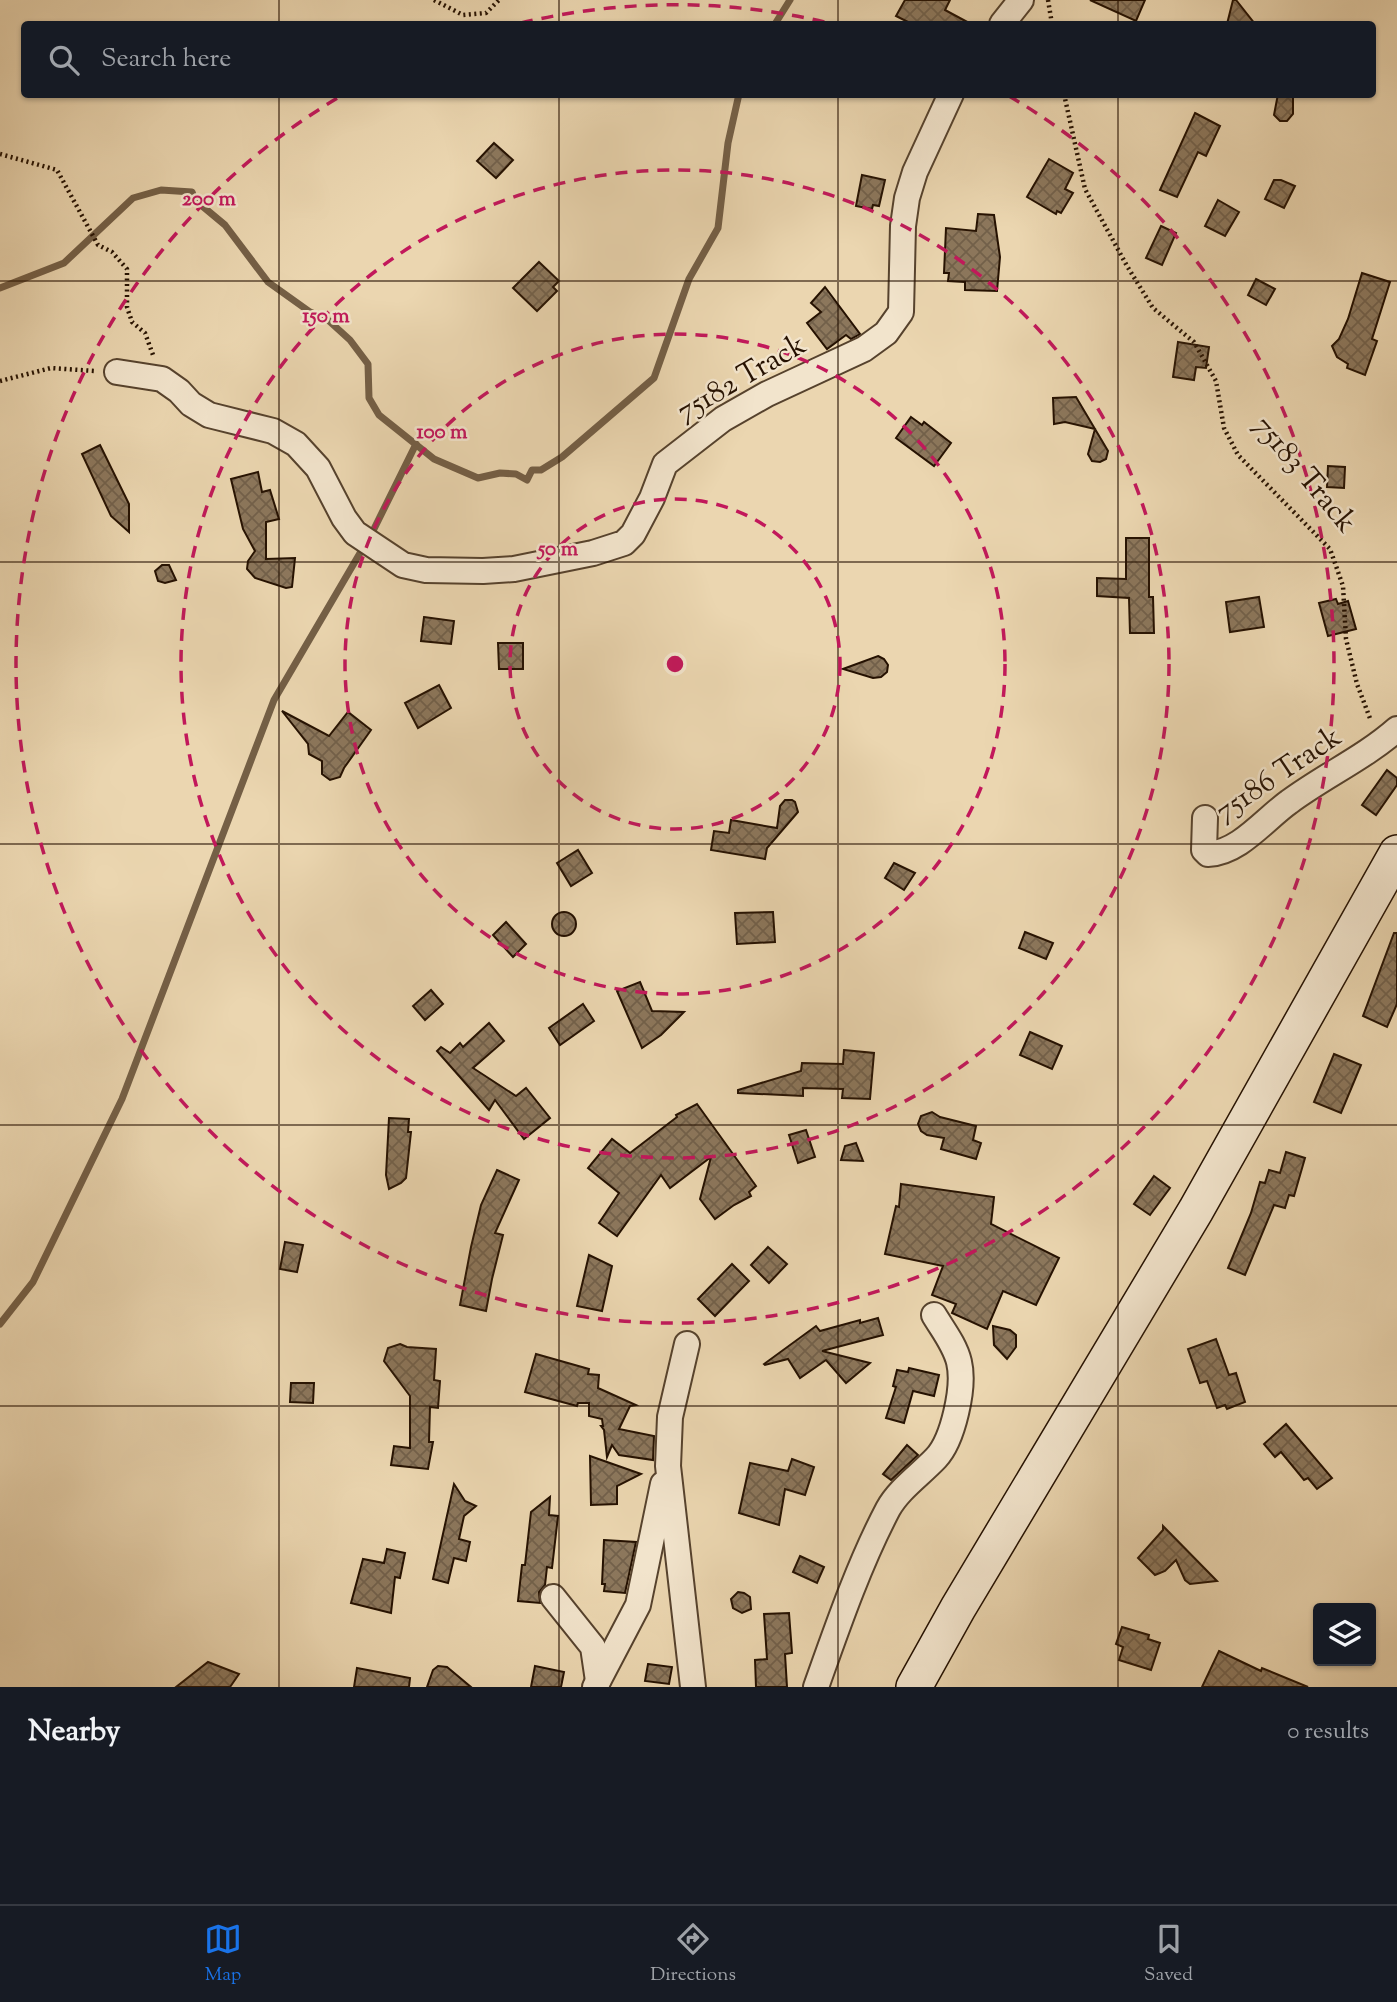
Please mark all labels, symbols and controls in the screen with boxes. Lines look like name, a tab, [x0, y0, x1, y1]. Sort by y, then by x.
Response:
search box	[21, 21, 1376, 98]
icon: search	[45, 41, 83, 79]
text: Search here	[101, 41, 231, 78]
text: 200 m	[182, 185, 237, 215]
text: 150 m	[302, 302, 350, 332]
street label: 75182 Track	[669, 325, 815, 433]
street label: 75183 Track	[1242, 407, 1366, 543]
text: 100 m	[417, 418, 468, 448]
text: 50 m	[536, 535, 579, 565]
centre of rings	[663, 652, 687, 676]
street label: 75186 Track	[1207, 717, 1351, 833]
map controls	[1313, 1603, 1376, 1666]
button: layers	[1313, 1603, 1376, 1666]
text: Nearby	[28, 1711, 120, 1754]
text: 0 results	[1287, 1716, 1369, 1749]
tab: Map	[204, 1920, 242, 1989]
tab: Directions	[650, 1920, 736, 1989]
tab: Saved	[1144, 1920, 1193, 1989]

